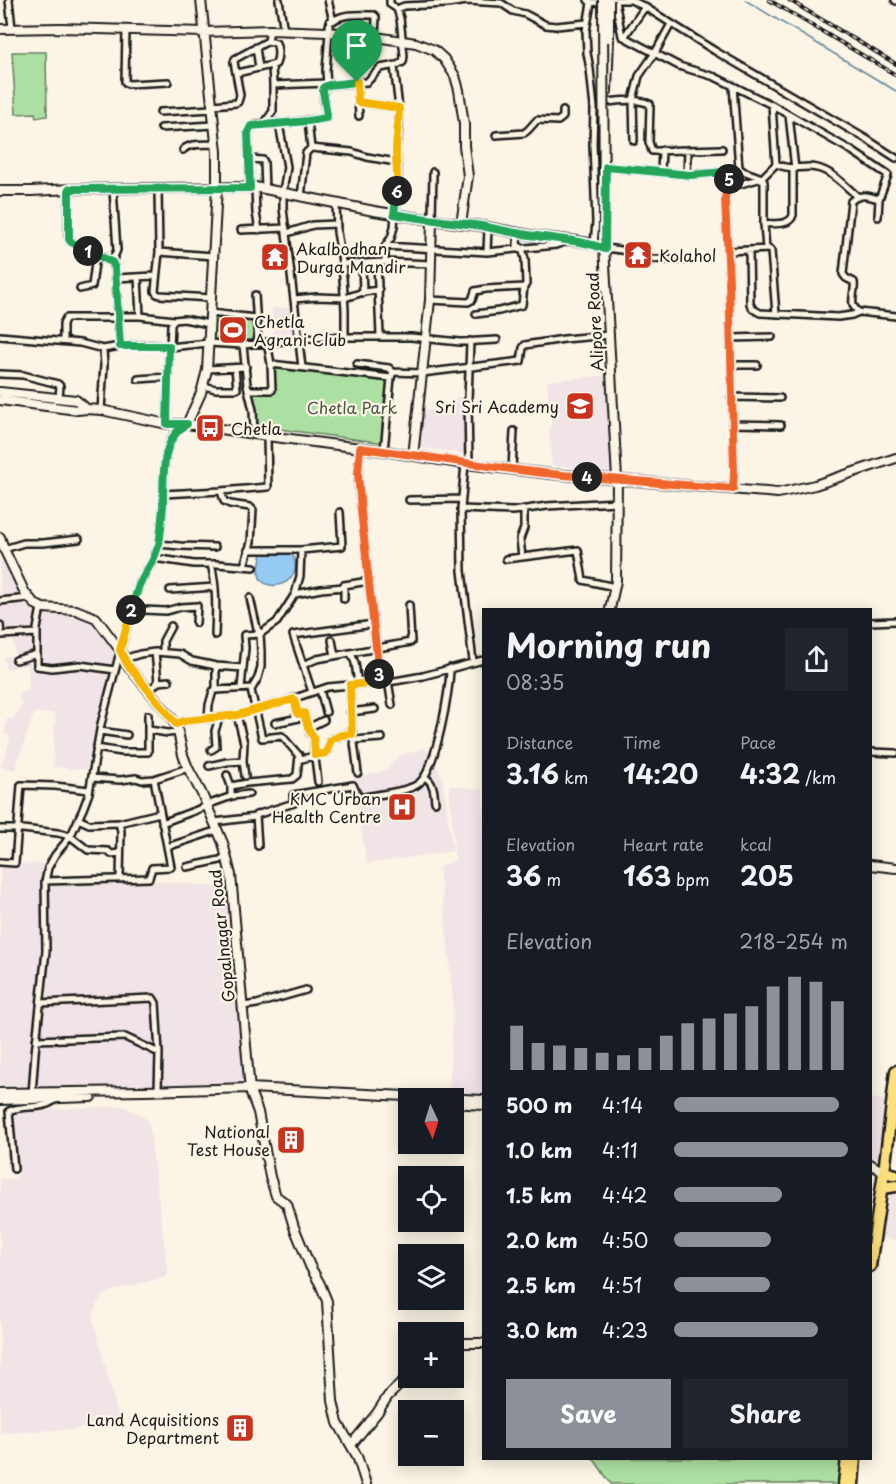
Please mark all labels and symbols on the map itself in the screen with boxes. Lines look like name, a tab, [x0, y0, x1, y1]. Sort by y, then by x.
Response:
pin	[331, 20, 382, 82]
pin: 5	[714, 164, 744, 194]
pin: 6	[382, 176, 412, 206]
pin: 1	[73, 236, 103, 266]
place label: Akalbodhan Durga Mandir	[296, 236, 406, 278]
temple icon: Kolahol	[622, 239, 654, 271]
temple icon: Akalbodhan Durga Mandir	[259, 241, 291, 273]
place label: Kolahol	[659, 243, 716, 267]
street label: Alipore Road	[579, 272, 609, 372]
place label: Chetla Agrani Club	[254, 309, 346, 351]
sports icon: Chetla Agrani Club	[217, 314, 249, 346]
school or university icon: Sri Sri Academy	[564, 390, 596, 422]
place label: Sri Sri Academy	[435, 394, 559, 418]
park label: Chetla Park	[307, 395, 398, 419]
bus stop icon: Chetla	[194, 412, 226, 444]
place label: Chetla	[231, 416, 282, 440]
pin: 4	[572, 462, 602, 492]
pin: 2	[116, 595, 146, 625]
pin: 3	[364, 659, 394, 689]
place label: KMC Urban Health Centre	[272, 786, 381, 828]
hospital icon: KMC Urban Health Centre	[386, 791, 418, 823]
street label: Gopalnagar Road	[202, 868, 240, 1004]
north arrow	[398, 1088, 464, 1154]
place label: National Test House	[187, 1119, 270, 1161]
building icon: National Test House	[275, 1124, 307, 1156]
place label: Land Acquisitions Department	[86, 1407, 219, 1449]
building icon: Land Acquisitions Department	[224, 1412, 256, 1444]

